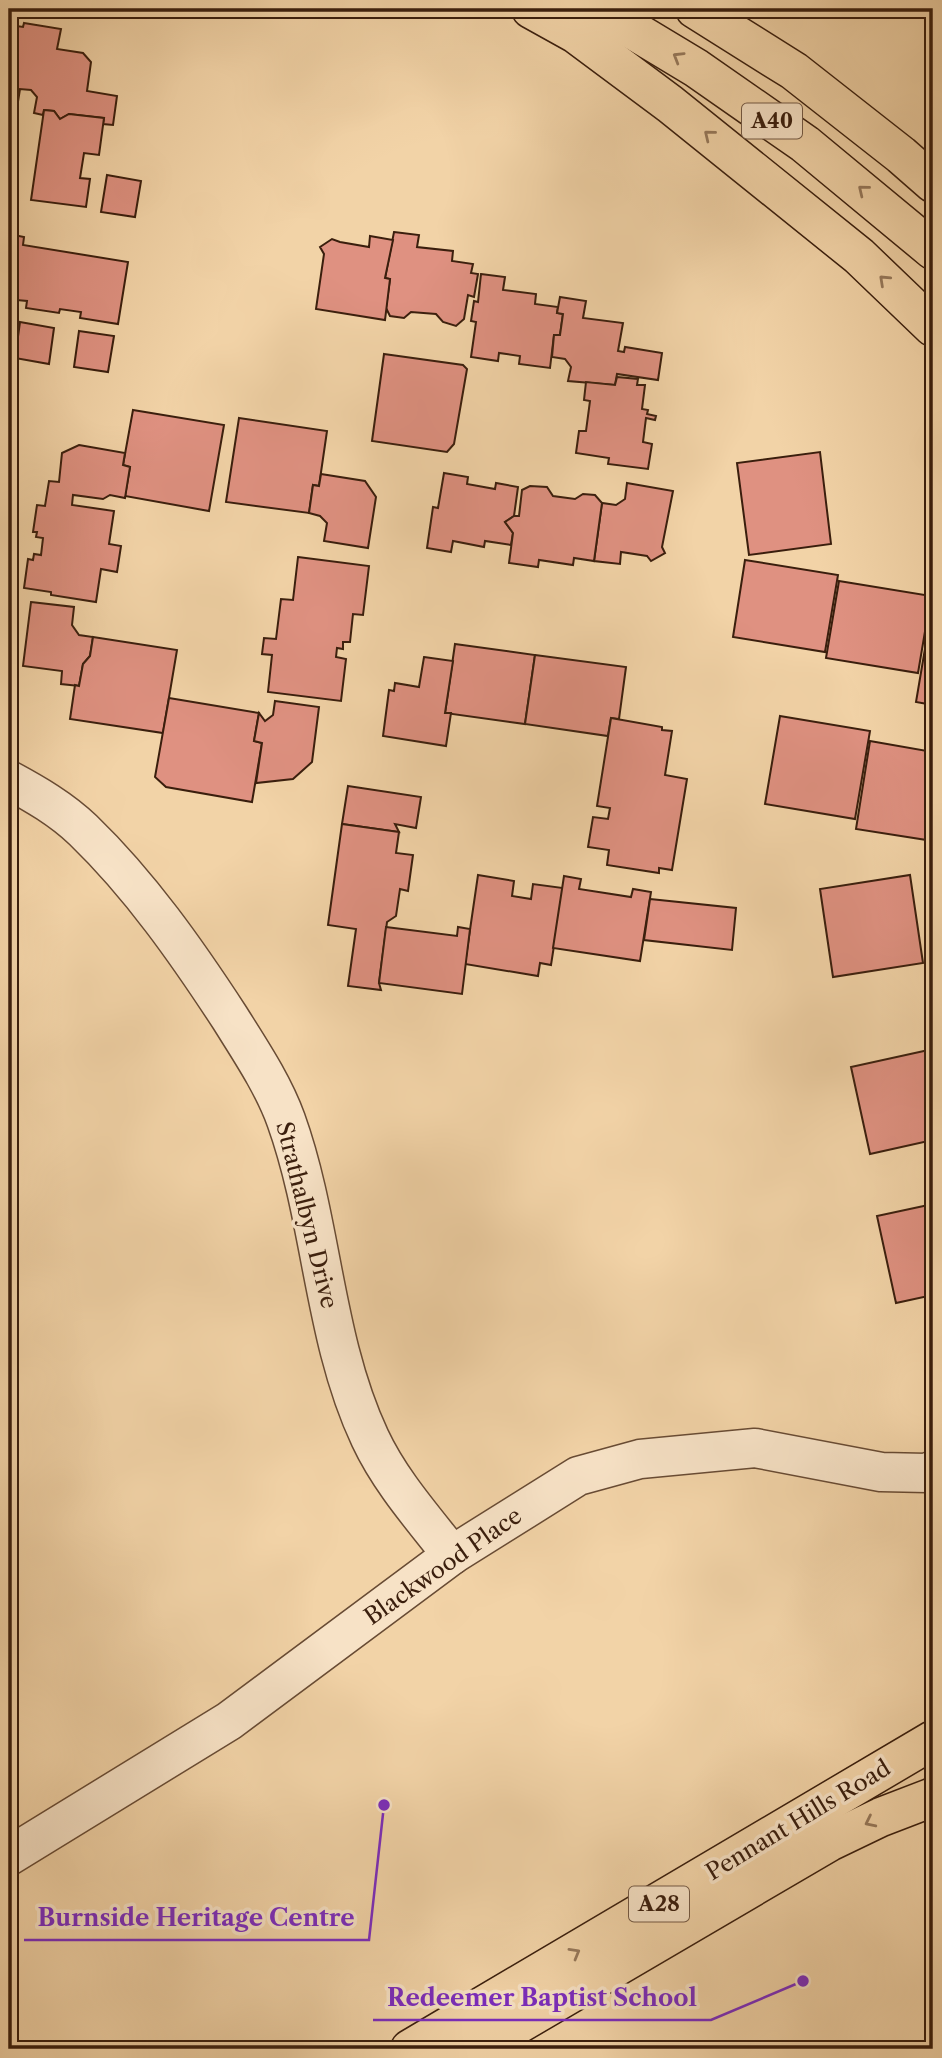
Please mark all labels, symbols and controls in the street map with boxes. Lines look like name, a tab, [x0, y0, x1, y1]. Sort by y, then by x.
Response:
one-way arrow	[673, 52, 686, 65]
road number: A40	[742, 104, 802, 138]
one-way arrow	[704, 130, 716, 143]
one-way arrow	[858, 186, 870, 199]
one-way arrow	[879, 276, 892, 288]
street label: Strathalbyn Drive	[270, 1119, 344, 1311]
street label: Blackwood Place	[359, 1501, 527, 1631]
street label: Pennant Hills Road	[701, 1754, 895, 1886]
one-way arrow	[865, 1814, 877, 1828]
road number: A28	[629, 1886, 689, 1922]
callout: Burnside Heritage Centre	[24, 1895, 369, 1940]
text: Burnside Heritage Centre	[37, 1903, 355, 1932]
one-way arrow	[567, 1948, 580, 1961]
callout: Redeemer Baptist School	[373, 1975, 711, 2020]
text: Redeemer Baptist School	[387, 1983, 697, 2012]

